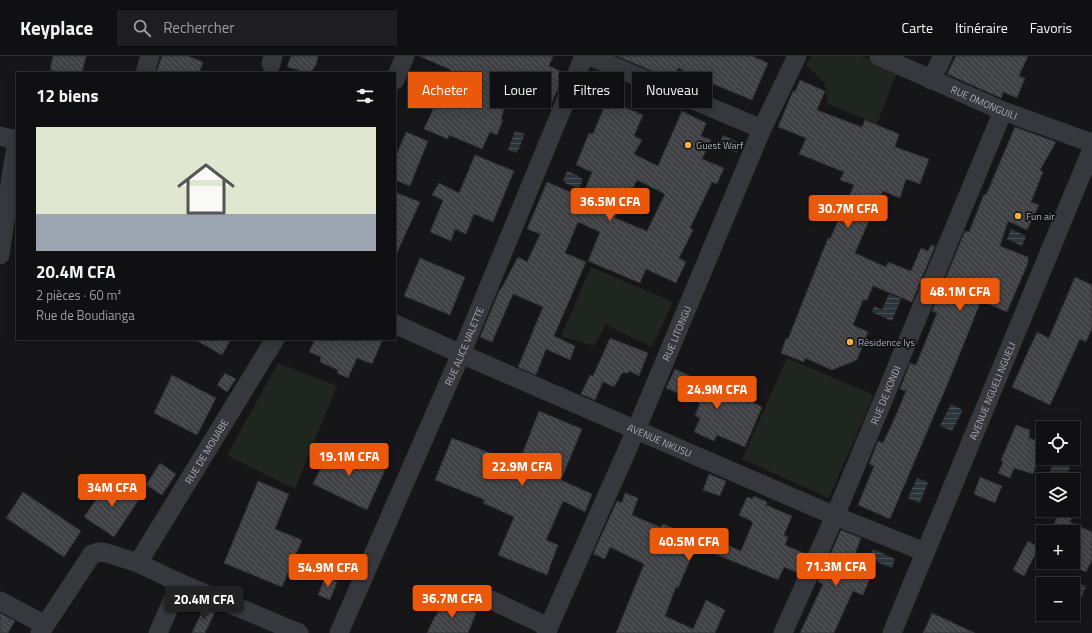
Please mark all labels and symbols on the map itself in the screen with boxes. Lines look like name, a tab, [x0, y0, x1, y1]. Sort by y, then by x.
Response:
street label: RUE DMONGUILI	[949, 81, 1019, 123]
place label: Guest Warf	[696, 138, 744, 153]
marker: Guest Warf	[683, 140, 693, 150]
pin: 36.5M CFA	[564, 188, 656, 222]
pin: 30.7M CFA	[802, 195, 894, 229]
place label: Fun air	[1026, 209, 1055, 224]
marker: Fun air	[1013, 211, 1023, 221]
pin: 48.1M CFA	[914, 278, 1006, 312]
street label: RUE LITONGU	[658, 303, 695, 363]
street label: RUE ALICE VALETTE	[441, 304, 488, 388]
place label: Résidence lys	[858, 335, 915, 350]
marker: Résidence lys	[845, 337, 855, 347]
street label: AVENUE NGUELI NGUELI	[965, 340, 1019, 442]
street label: RUE DE KONDI	[866, 363, 904, 427]
pin: 24.9M CFA	[671, 376, 763, 410]
street label: RUE DE MOUABE	[181, 416, 232, 487]
street label: AVENUE NKUSU	[625, 419, 694, 461]
pin: 19.1M CFA	[303, 443, 395, 477]
pin: 22.9M CFA	[476, 453, 568, 487]
pin: 34M CFA	[75, 474, 149, 508]
pin: 40.5M CFA	[643, 528, 735, 562]
pin: 71.3M CFA	[790, 553, 882, 587]
pin: 54.9M CFA	[282, 554, 374, 588]
pin: 36.7M CFA	[406, 585, 498, 619]
pin: 20.4M CFA	[158, 586, 250, 620]

